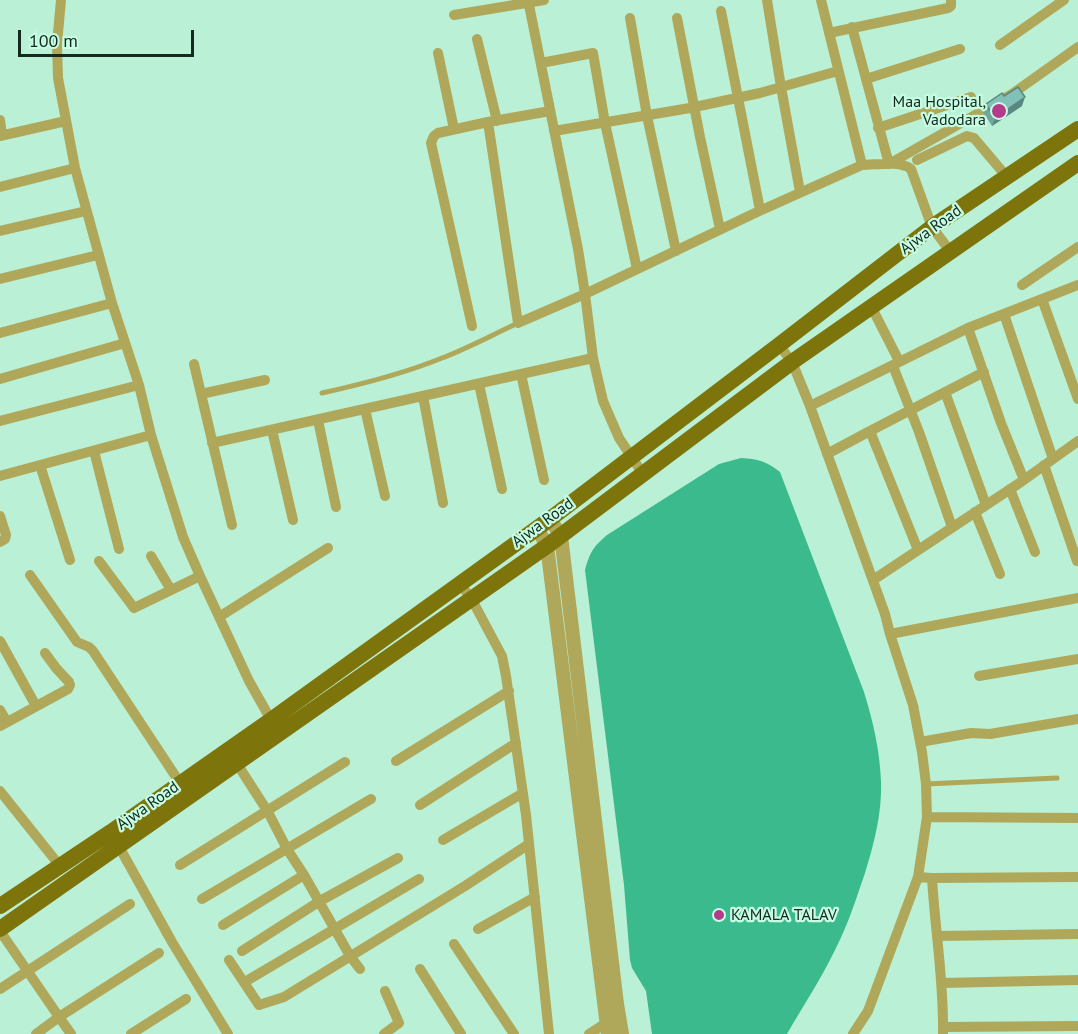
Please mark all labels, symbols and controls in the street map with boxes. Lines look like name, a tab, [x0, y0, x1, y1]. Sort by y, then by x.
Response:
scale bar	[21, 18, 196, 56]
text: 100 m	[29, 29, 78, 52]
place label: Maa Hospital, Vadodara	[893, 92, 986, 130]
marker: Maa Hospital, Vadodara	[990, 102, 1008, 120]
street label: Ajwa Road	[896, 201, 966, 259]
street label: Ajwa Road	[508, 494, 578, 552]
street label: Ajwa Road	[113, 778, 183, 834]
place label: KAMALA TALAV	[731, 905, 837, 925]
marker: KAMALA TALAV	[712, 908, 726, 922]

